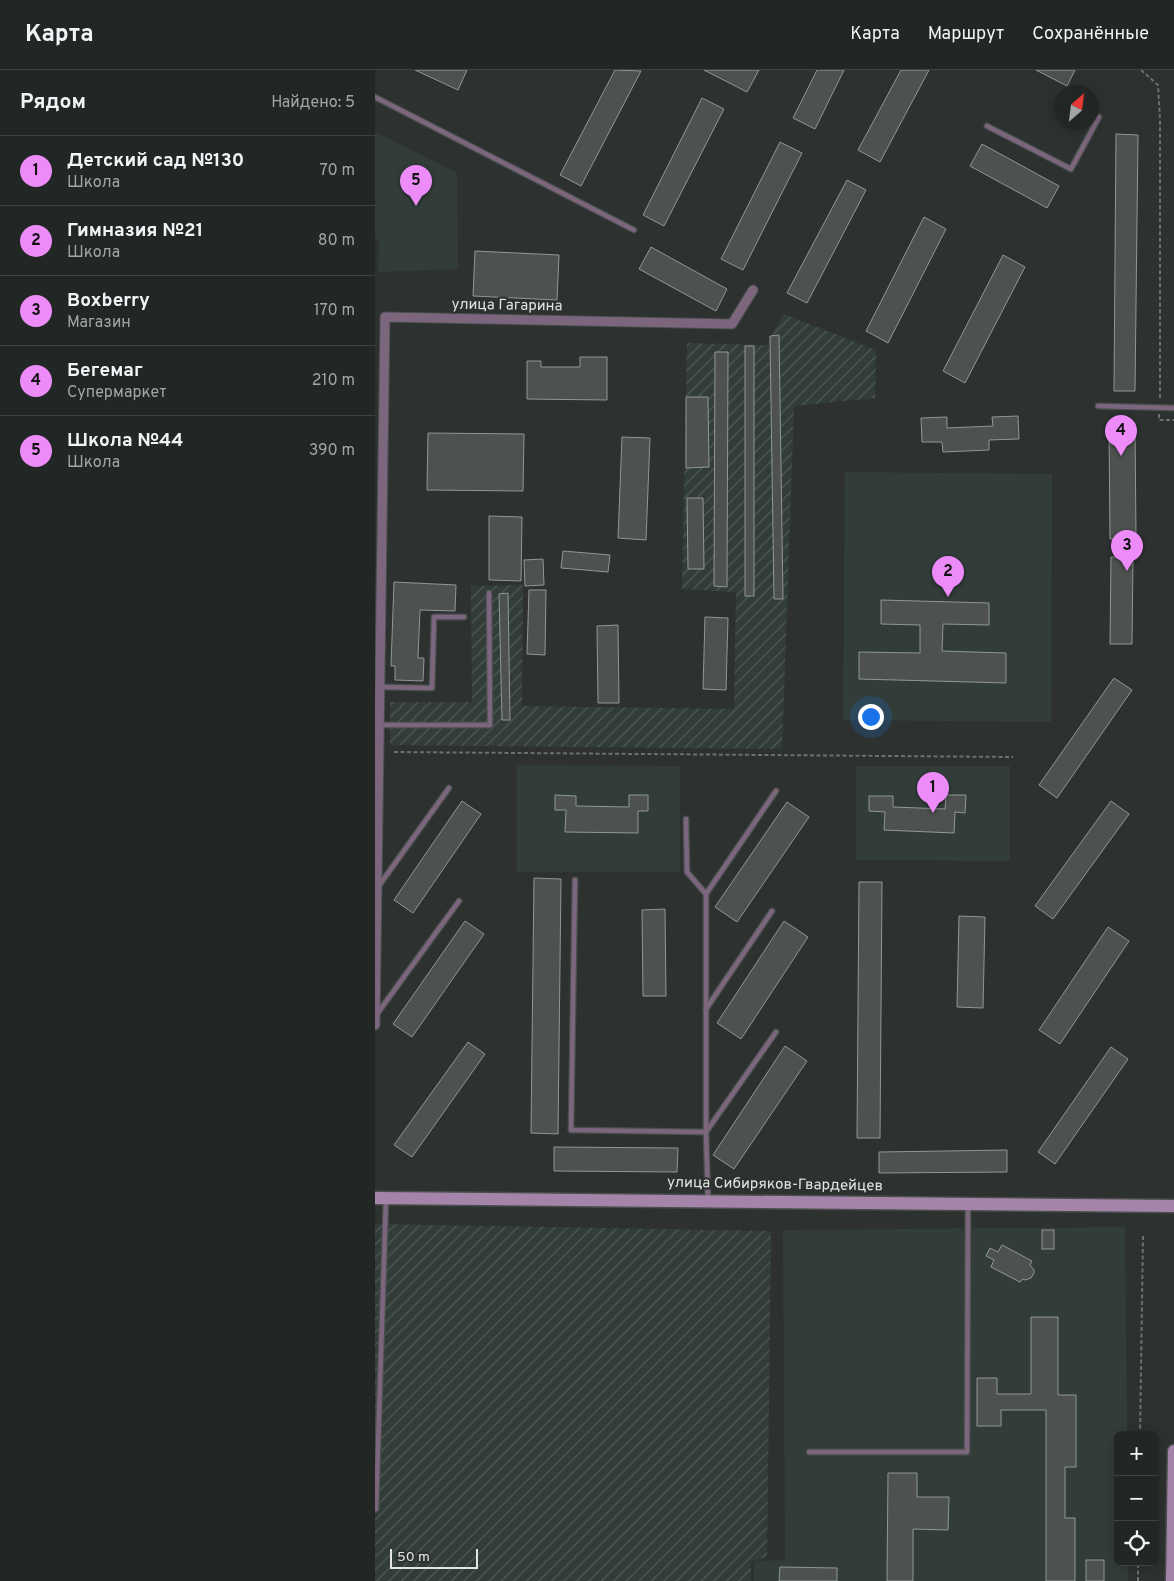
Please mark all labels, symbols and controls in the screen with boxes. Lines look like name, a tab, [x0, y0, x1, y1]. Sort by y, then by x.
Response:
text: Карта	[25, 20, 94, 50]
text: Карта	[850, 23, 900, 46]
text: Маршрут	[928, 23, 1004, 46]
text: Сохранённые	[1032, 23, 1149, 46]
north arrow	[1054, 85, 1099, 130]
text: Рядом	[20, 89, 86, 116]
text: Найдено: 5	[271, 93, 355, 113]
text: Детский сад №130	[67, 149, 244, 173]
text: 1	[33, 161, 39, 181]
text: 70 m	[320, 161, 355, 181]
pin: 5	[400, 165, 432, 206]
text: Школа	[67, 173, 120, 193]
text: Гимназия №21	[67, 219, 203, 243]
text: 2	[31, 231, 41, 251]
text: 80 m	[318, 231, 355, 251]
text: Школа	[67, 243, 120, 263]
text: Boxberry	[67, 289, 150, 313]
street label: улица Гагарина	[451, 296, 563, 316]
text: 3	[31, 301, 41, 321]
text: 170 m	[314, 301, 355, 321]
text: Магазин	[67, 313, 131, 333]
text: Бегемаг	[67, 359, 143, 383]
text: 4	[31, 371, 41, 391]
text: 210 m	[312, 371, 355, 391]
text: Супермаркет	[67, 383, 167, 403]
pin: 4	[1105, 415, 1137, 456]
text: Школа №44	[67, 429, 184, 453]
text: 5	[31, 441, 41, 461]
text: 390 m	[309, 441, 355, 461]
text: Школа	[67, 453, 120, 473]
pin: 3	[1111, 530, 1143, 571]
pin: 2	[932, 556, 964, 597]
your location	[858, 704, 884, 730]
pin: 1	[917, 772, 949, 813]
street label: улица Сибиряков-Гвардейцев	[667, 1174, 883, 1196]
map controls	[1114, 1431, 1159, 1566]
button: +	[1114, 1431, 1159, 1476]
button: −	[1114, 1476, 1159, 1521]
button: locate	[1114, 1521, 1159, 1566]
scale bar	[390, 1546, 477, 1569]
text: 50 m	[397, 1549, 430, 1566]

